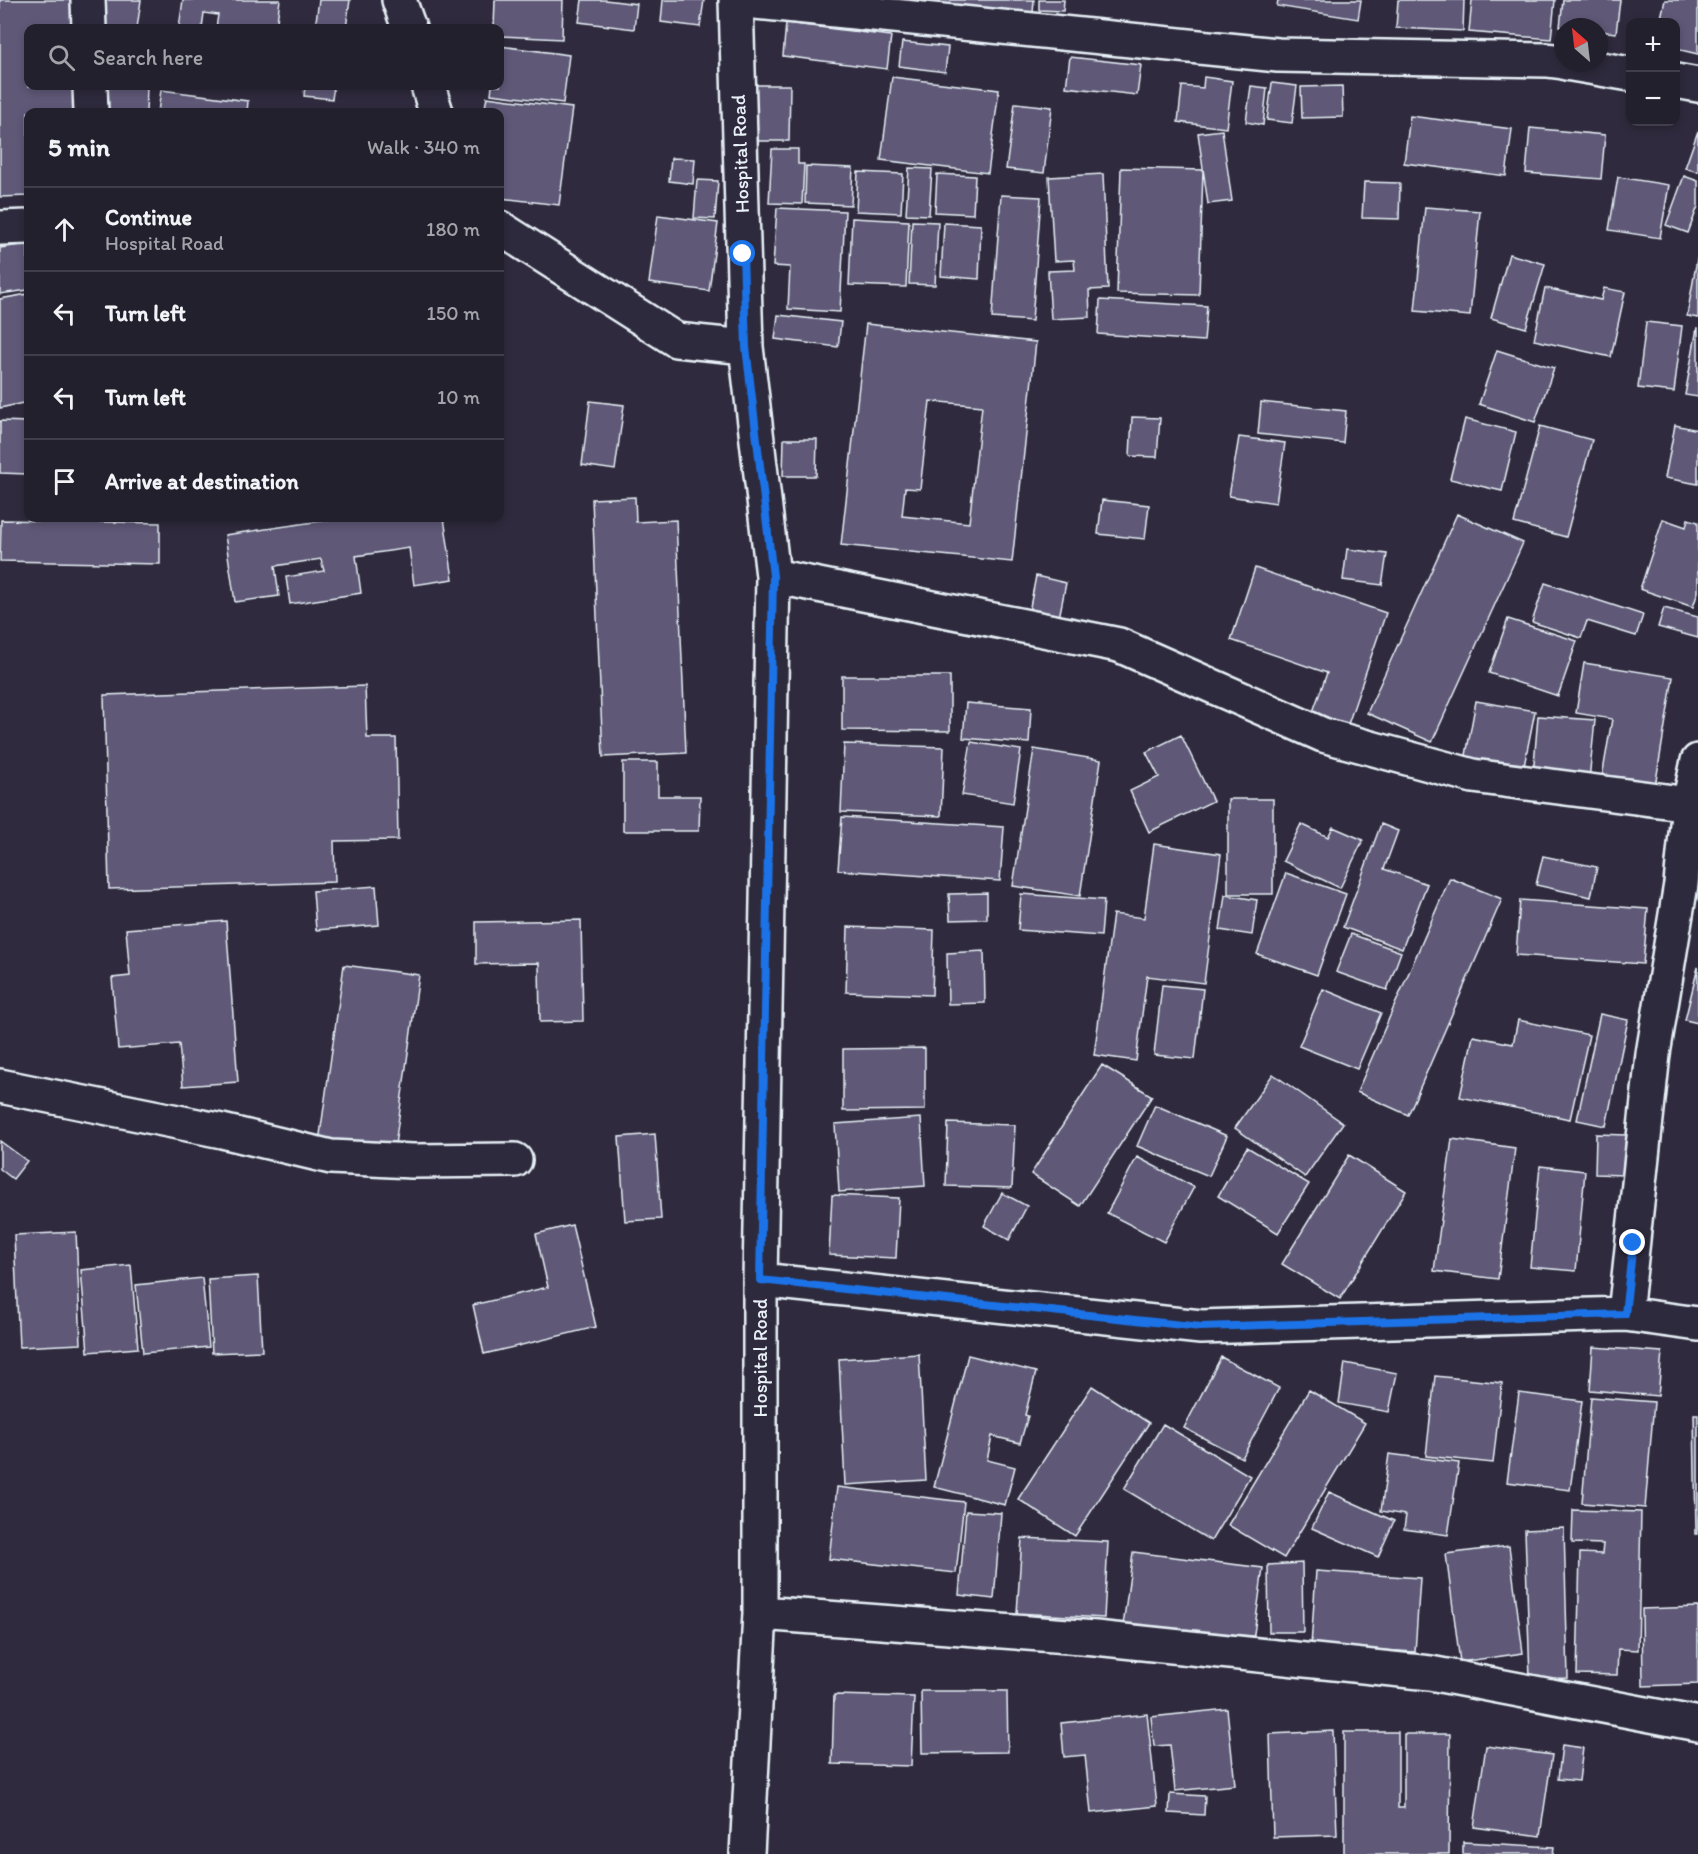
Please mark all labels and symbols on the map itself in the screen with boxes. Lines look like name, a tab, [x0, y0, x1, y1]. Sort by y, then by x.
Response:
north arrow	[1554, 18, 1608, 72]
street label: Hospital Road	[726, 94, 754, 214]
route start	[729, 240, 755, 266]
route end	[1619, 1229, 1645, 1255]
street label: Hospital Road	[748, 1298, 772, 1417]

